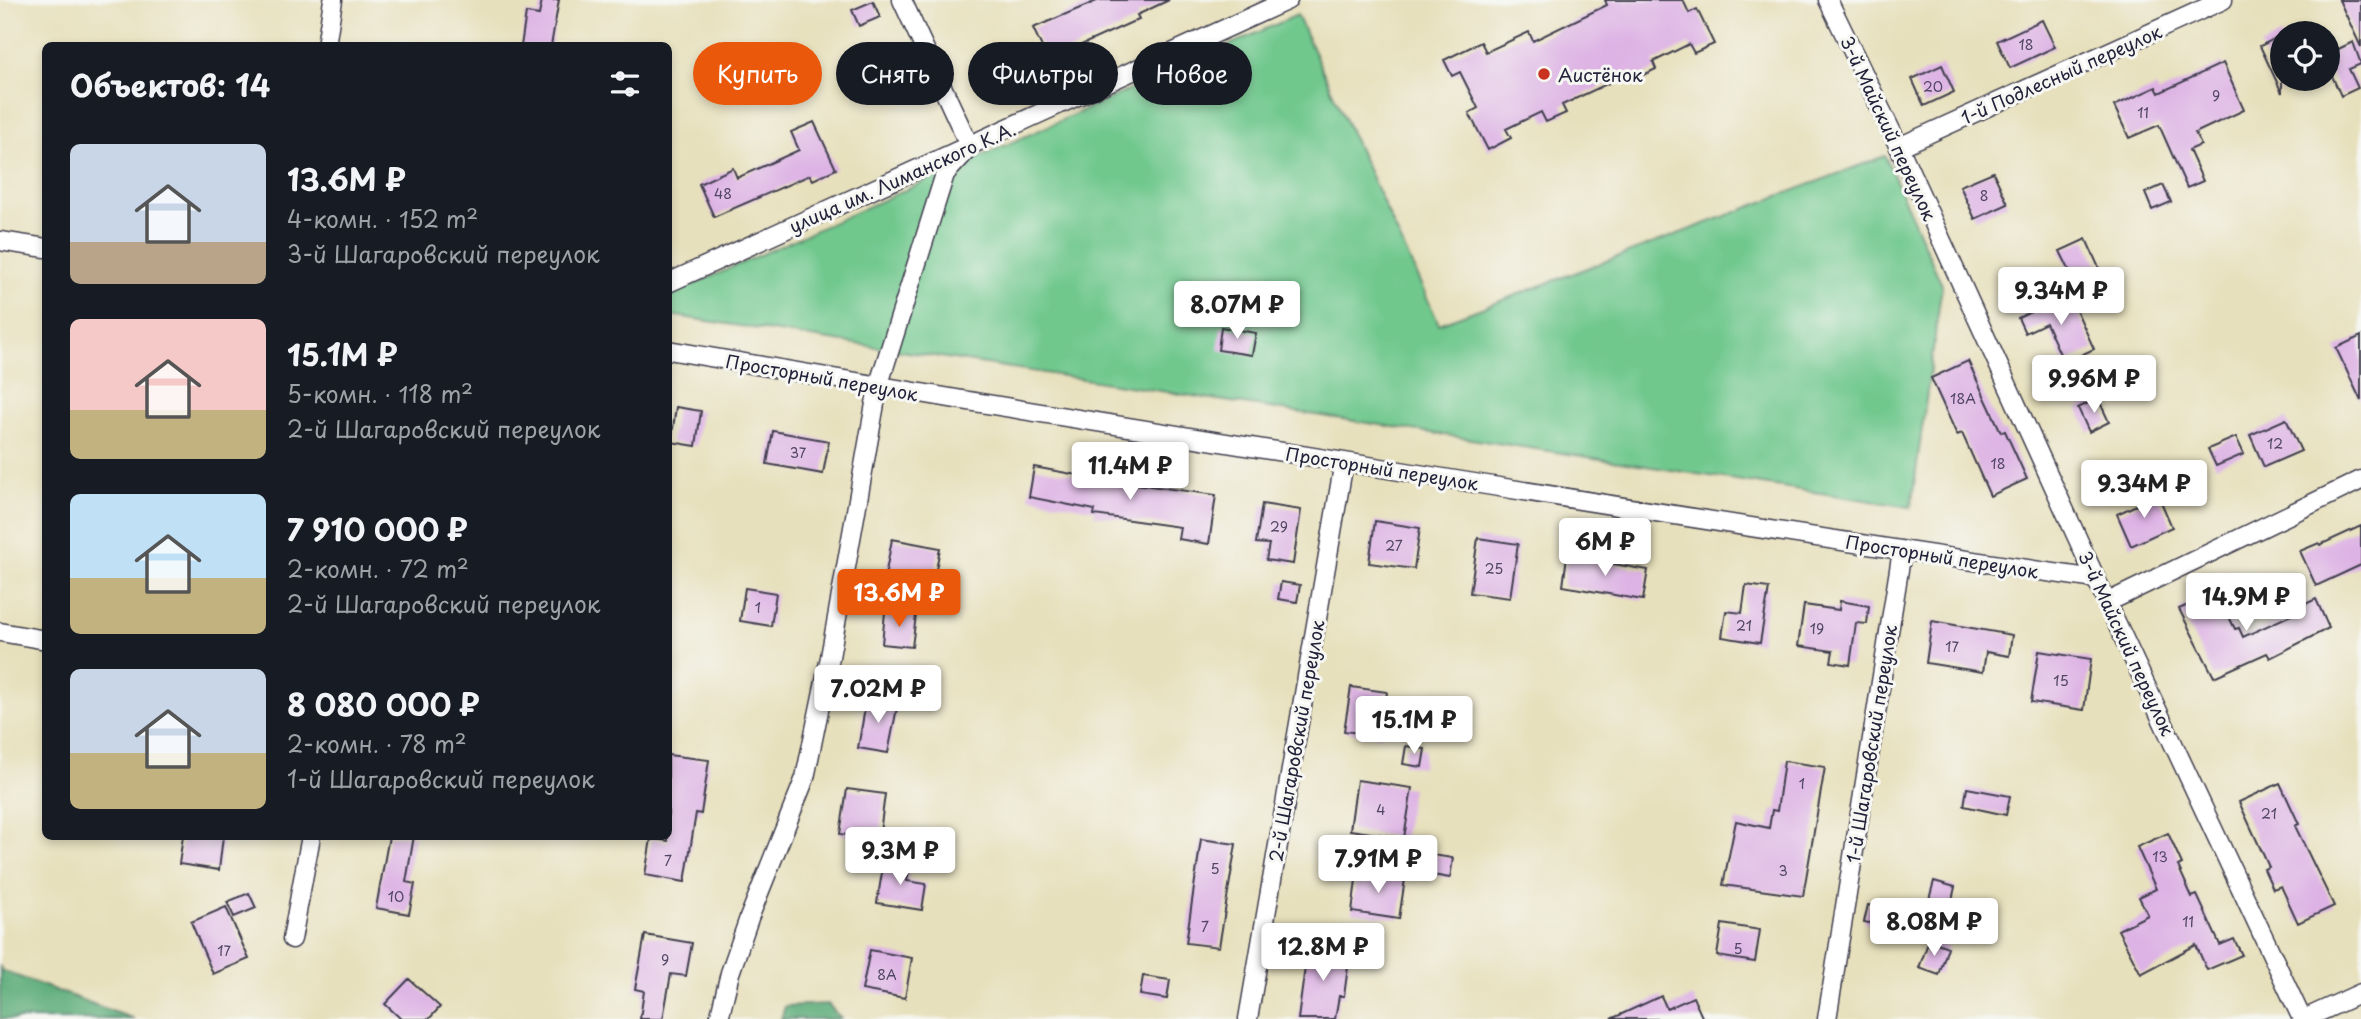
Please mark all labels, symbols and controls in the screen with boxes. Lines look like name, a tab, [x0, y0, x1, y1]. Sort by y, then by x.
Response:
street label: 1-й Подлесный переулок	[1956, 17, 2166, 131]
map controls	[2270, 21, 2340, 91]
button: locate	[2270, 21, 2340, 91]
street label: 3-й Майский переулок	[1834, 31, 1944, 225]
house number: 18	[2018, 34, 2034, 55]
chip: Купить	[693, 42, 822, 105]
chip: Снять	[836, 42, 954, 105]
chip: Фильтры	[968, 42, 1118, 105]
chip: Новое	[1132, 42, 1252, 105]
place label: Аистёнок	[1558, 61, 1643, 88]
text: Объектов: 14	[70, 62, 270, 107]
icon: filters	[606, 65, 644, 103]
marker: Аистёнок	[1536, 66, 1552, 82]
house number: 20	[1923, 76, 1943, 97]
house number: 9	[2212, 85, 2220, 106]
house number: 11	[2137, 102, 2149, 123]
street label: улица им. Лиманского К.А.	[784, 115, 1020, 239]
text: 13.6M ₽	[287, 156, 406, 201]
icon: home	[126, 172, 210, 256]
house number: 48	[714, 183, 732, 204]
house number: 8	[1980, 185, 1988, 206]
text: 4-комн. · 152 m²	[287, 201, 478, 236]
text: 3-й Шагаровский переулок	[287, 236, 600, 271]
pin: 9.34M ₽	[1996, 268, 2126, 327]
text: 9.34M ₽	[2014, 272, 2108, 307]
pin: 8.07M ₽	[1172, 282, 1302, 341]
text: 8.07M ₽	[1190, 286, 1284, 321]
text: 15.1M ₽	[287, 331, 398, 376]
icon: home	[126, 347, 210, 431]
street label: Просторный переулок	[724, 347, 921, 407]
pin: 9.96M ₽	[2029, 356, 2159, 415]
text: 9.96M ₽	[2048, 360, 2140, 395]
text: 5-комн. · 118 m²	[287, 376, 473, 411]
house number: 18А	[1950, 388, 1976, 409]
text: 2-й Шагаровский переулок	[287, 411, 600, 446]
house number: 12	[2267, 433, 2283, 454]
street label: Просторный переулок	[1284, 439, 1481, 497]
house number: 37	[790, 442, 807, 463]
pin: 11.4M ₽	[1065, 442, 1195, 502]
text: 11.4M ₽	[1088, 447, 1172, 482]
house number: 18	[1990, 453, 2006, 474]
pin: 9.34M ₽	[2079, 461, 2209, 520]
text: 9.34M ₽	[2097, 465, 2191, 500]
text: 7 910 000 ₽	[287, 506, 468, 551]
house number: 29	[1270, 516, 1288, 537]
pin: 6M ₽	[1564, 518, 1646, 578]
icon: home	[126, 522, 210, 606]
text: 6M ₽	[1575, 523, 1635, 558]
street label: Просторный переулок	[1844, 527, 2041, 585]
house number: 27	[1385, 535, 1403, 556]
street label: 3-й Майский переулок	[2072, 546, 2182, 740]
text: 2-комн. · 72 m²	[287, 551, 469, 586]
house number: 25	[1485, 558, 1503, 579]
pin: 13.6M ₽	[834, 570, 964, 629]
text: 13.6M ₽	[853, 574, 945, 609]
pin: 14.9M ₽	[2181, 574, 2311, 633]
text: 14.9M ₽	[2202, 578, 2290, 613]
text: 2-й Шагаровский переулок	[287, 586, 600, 621]
house number: 1	[755, 597, 761, 618]
house number: 21	[1736, 615, 1752, 636]
street label: 2-й Шагаровский переулок	[1261, 618, 1331, 864]
house number: 19	[1810, 618, 1824, 639]
street label: 1-й Шагаровский переулок	[1839, 623, 1903, 865]
house number: 17	[1945, 636, 1959, 657]
pin: 7.02M ₽	[813, 666, 943, 725]
text: 7.02M ₽	[830, 670, 926, 705]
house number: 15	[2053, 670, 2069, 691]
text: 8 080 000 ₽	[287, 681, 480, 726]
pin: 15.1M ₽	[1349, 696, 1479, 756]
icon: home	[126, 697, 210, 781]
text: 15.1M ₽	[1372, 701, 1456, 736]
text: 2-комн. · 78 m²	[287, 726, 467, 761]
text: 1-й Шагаровский переулок	[287, 761, 595, 796]
house number: 1	[1799, 773, 1805, 794]
house number: 4	[1376, 799, 1386, 820]
house number: 21	[2261, 803, 2277, 824]
pin: 9.3M ₽	[843, 828, 957, 887]
text: 9.3M ₽	[861, 832, 939, 867]
pin: 7.91M ₽	[1313, 836, 1443, 895]
text: 7.91M ₽	[1334, 840, 1422, 875]
house number: 13	[2152, 846, 2168, 867]
house number: 7	[664, 850, 672, 871]
house number: 5	[1210, 858, 1220, 879]
house number: 3	[1778, 860, 1788, 881]
house number: 10	[388, 886, 404, 907]
pin: 8.08M ₽	[1869, 898, 1999, 958]
text: 8.08M ₽	[1886, 903, 1982, 938]
house number: 11	[2182, 911, 2194, 932]
house number: 7	[1201, 916, 1209, 937]
pin: 12.8M ₽	[1258, 923, 1388, 983]
text: 12.8M ₽	[1277, 928, 1369, 963]
house number: 5	[1733, 938, 1743, 959]
house number: 17	[217, 940, 231, 961]
house number: 9	[661, 949, 669, 970]
house number: 8А	[877, 964, 897, 985]

